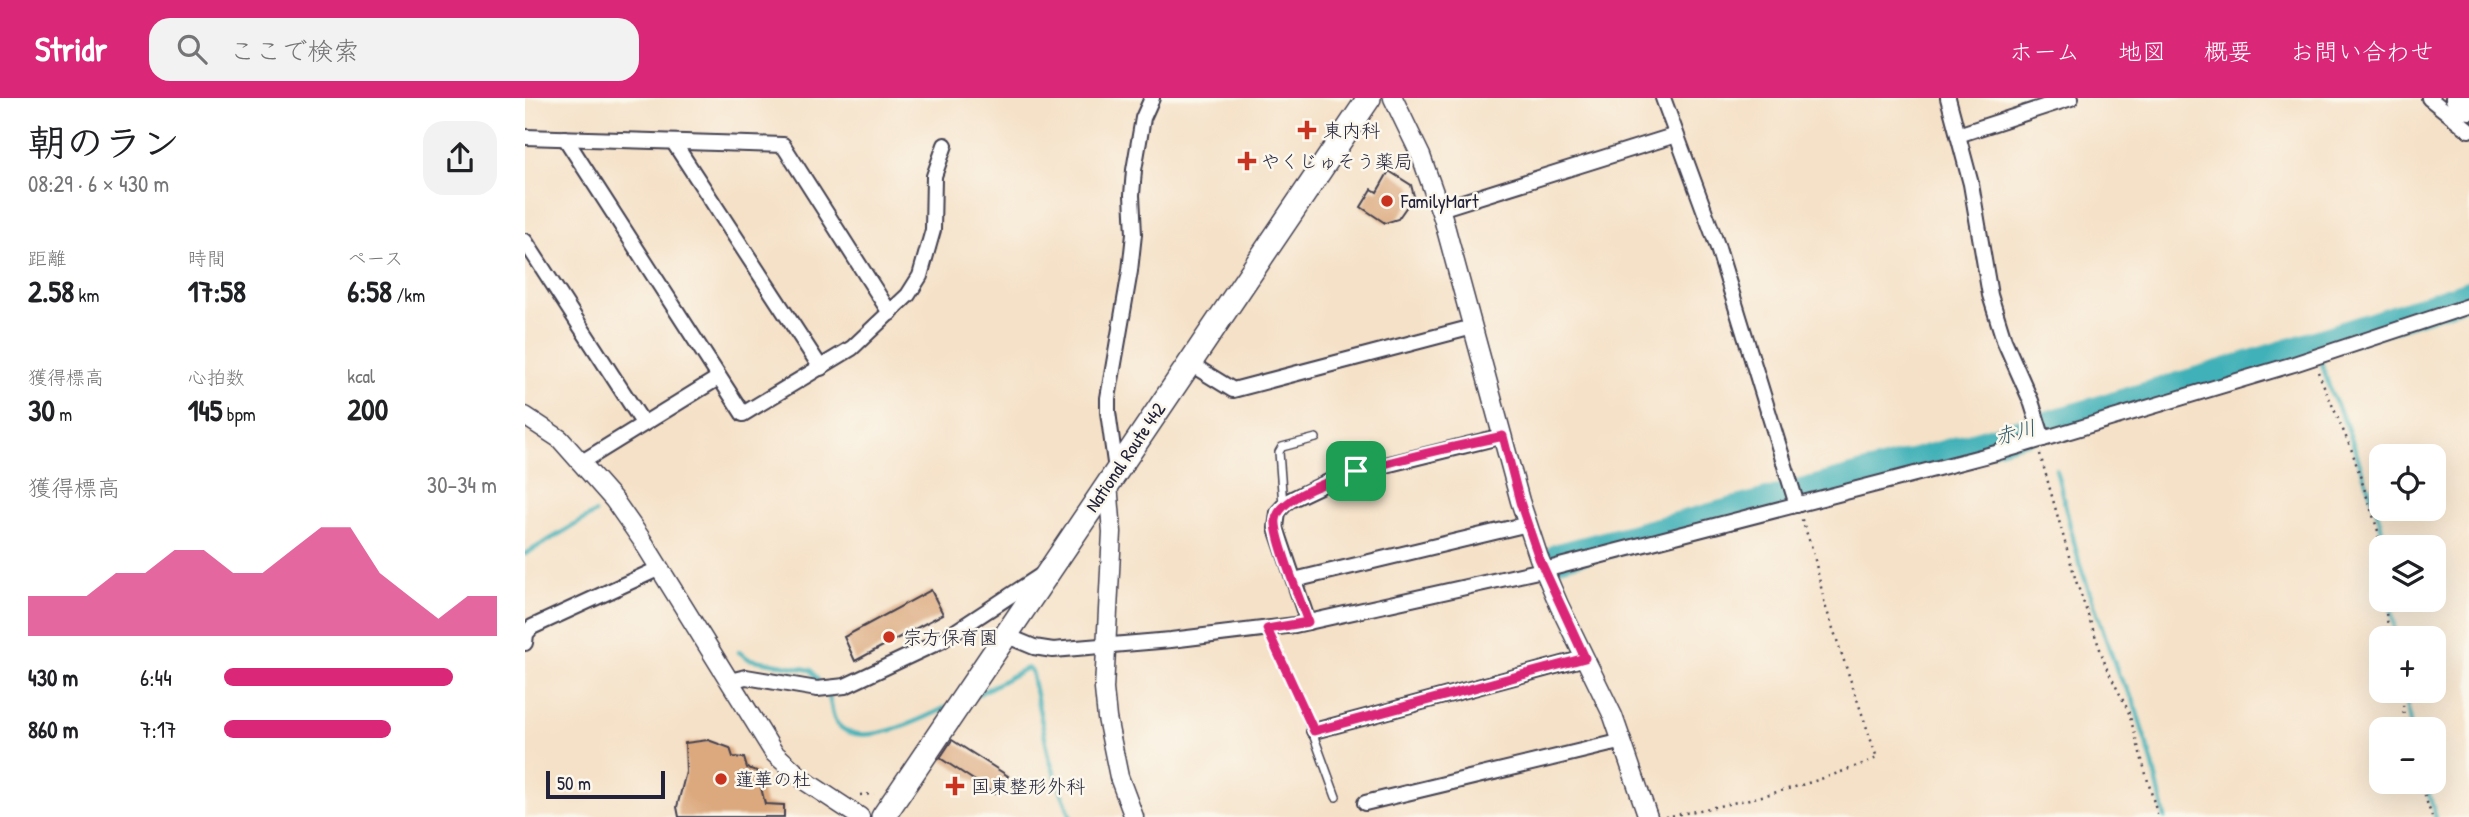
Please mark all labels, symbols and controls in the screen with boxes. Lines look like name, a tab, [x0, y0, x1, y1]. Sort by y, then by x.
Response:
search box	[149, 18, 639, 81]
text: Stridr	[35, 27, 107, 71]
icon: search	[173, 30, 211, 68]
text: ここで検索	[229, 33, 359, 68]
text: ホーム	[2009, 35, 2080, 67]
text: 地図	[2118, 35, 2166, 67]
text: 概要	[2204, 35, 2252, 67]
text: お問い合わせ	[2290, 35, 2434, 67]
text: 朝のラン	[28, 116, 180, 168]
place label: 東内科	[1323, 117, 1380, 143]
marker: 東内科	[1297, 120, 1317, 140]
button: share	[423, 121, 497, 195]
place label: やくじゅそう薬局	[1261, 148, 1413, 174]
marker: やくじゅそう薬局	[1239, 153, 1255, 169]
text: 08:29 · 6 × 430 m	[28, 168, 169, 199]
place label: FamilyMart	[1400, 188, 1479, 214]
marker: FamilyMart	[1379, 193, 1395, 209]
text: 距離	[28, 245, 66, 271]
text: 時間	[188, 245, 226, 271]
text: ペース	[347, 245, 403, 271]
text: 2.58	[28, 271, 74, 311]
text: 17:58	[188, 271, 246, 311]
text: 6:58	[347, 271, 392, 311]
text: km	[74, 282, 99, 308]
text: /km	[392, 282, 425, 308]
text: kcal	[347, 363, 375, 389]
text: 獲得標高	[28, 364, 104, 390]
text: 心拍数	[188, 364, 245, 390]
text: 200	[347, 389, 388, 429]
text: 30	[28, 390, 55, 430]
text: 145	[188, 390, 223, 430]
street label: National Route 442	[1079, 397, 1171, 517]
text: m	[55, 401, 72, 427]
text: bpm	[223, 401, 256, 427]
water label: 赤川	[1991, 413, 2039, 451]
pin	[1326, 441, 1386, 501]
map controls	[2369, 444, 2446, 794]
button: locate	[2369, 444, 2446, 521]
icon: arrive	[1337, 452, 1375, 490]
text: 30–34 m	[427, 469, 497, 500]
text: 獲得標高	[28, 472, 120, 503]
button: layers	[2369, 535, 2446, 612]
place label: 宗方保育園	[903, 624, 998, 650]
button: +	[2369, 626, 2446, 703]
marker: 宗方保育園	[881, 629, 897, 645]
text: 430 m	[28, 662, 78, 693]
text: 6:44	[140, 662, 172, 693]
text: 860 m	[28, 714, 78, 745]
text: 7:17	[140, 714, 176, 745]
button: −	[2369, 717, 2446, 794]
place label: 蓮華の杜	[735, 766, 811, 792]
scale bar	[546, 768, 665, 800]
text: 50 m	[557, 770, 591, 796]
marker: 蓮華の杜	[713, 771, 729, 787]
place label: 国東整形外科	[971, 773, 1085, 799]
marker: 国東整形外科	[945, 776, 965, 796]

